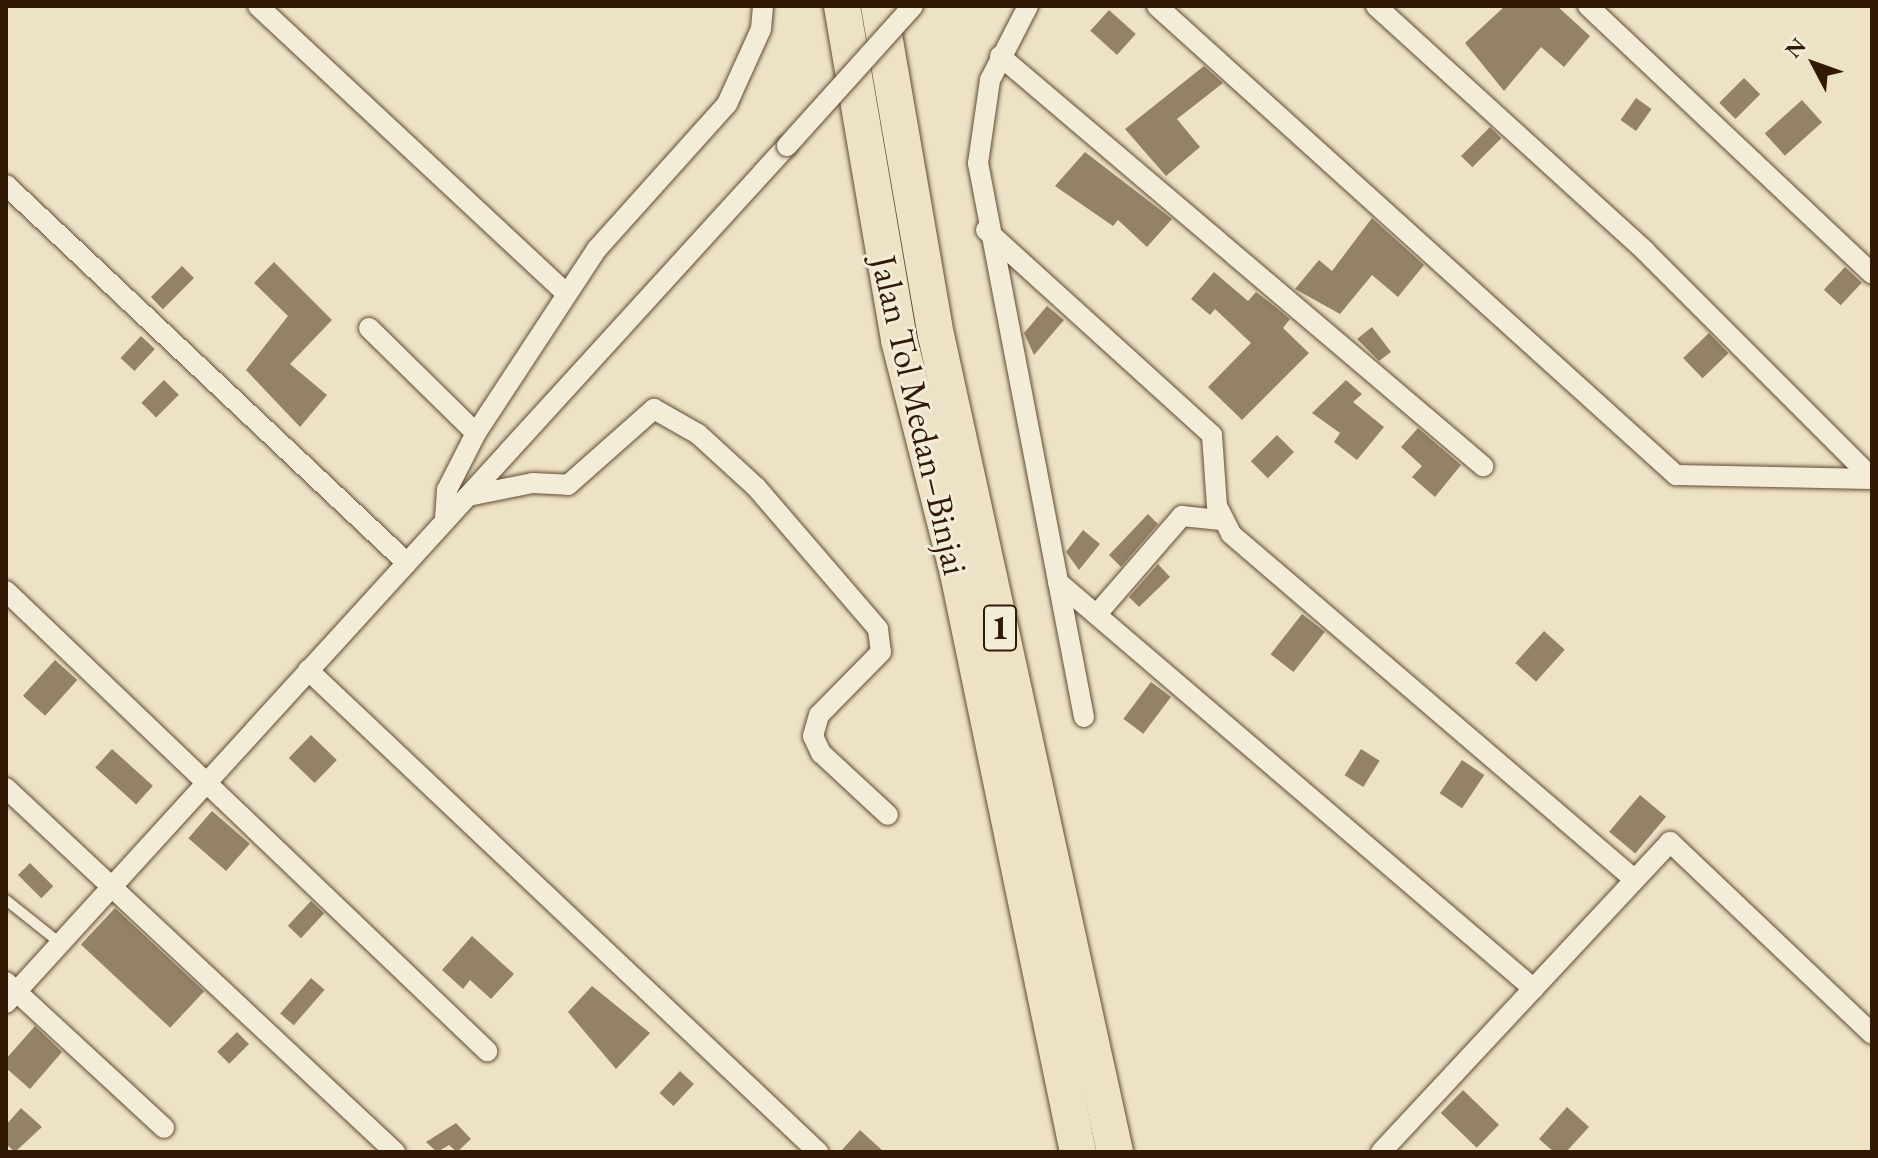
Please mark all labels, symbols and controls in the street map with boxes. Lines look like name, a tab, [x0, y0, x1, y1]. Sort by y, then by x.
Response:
north arrow	[1774, 24, 1854, 104]
text: N	[1779, 32, 1812, 64]
street label: Jalan Tol Medan–Binjai	[862, 251, 978, 579]
road number: 1	[982, 598, 1018, 658]

